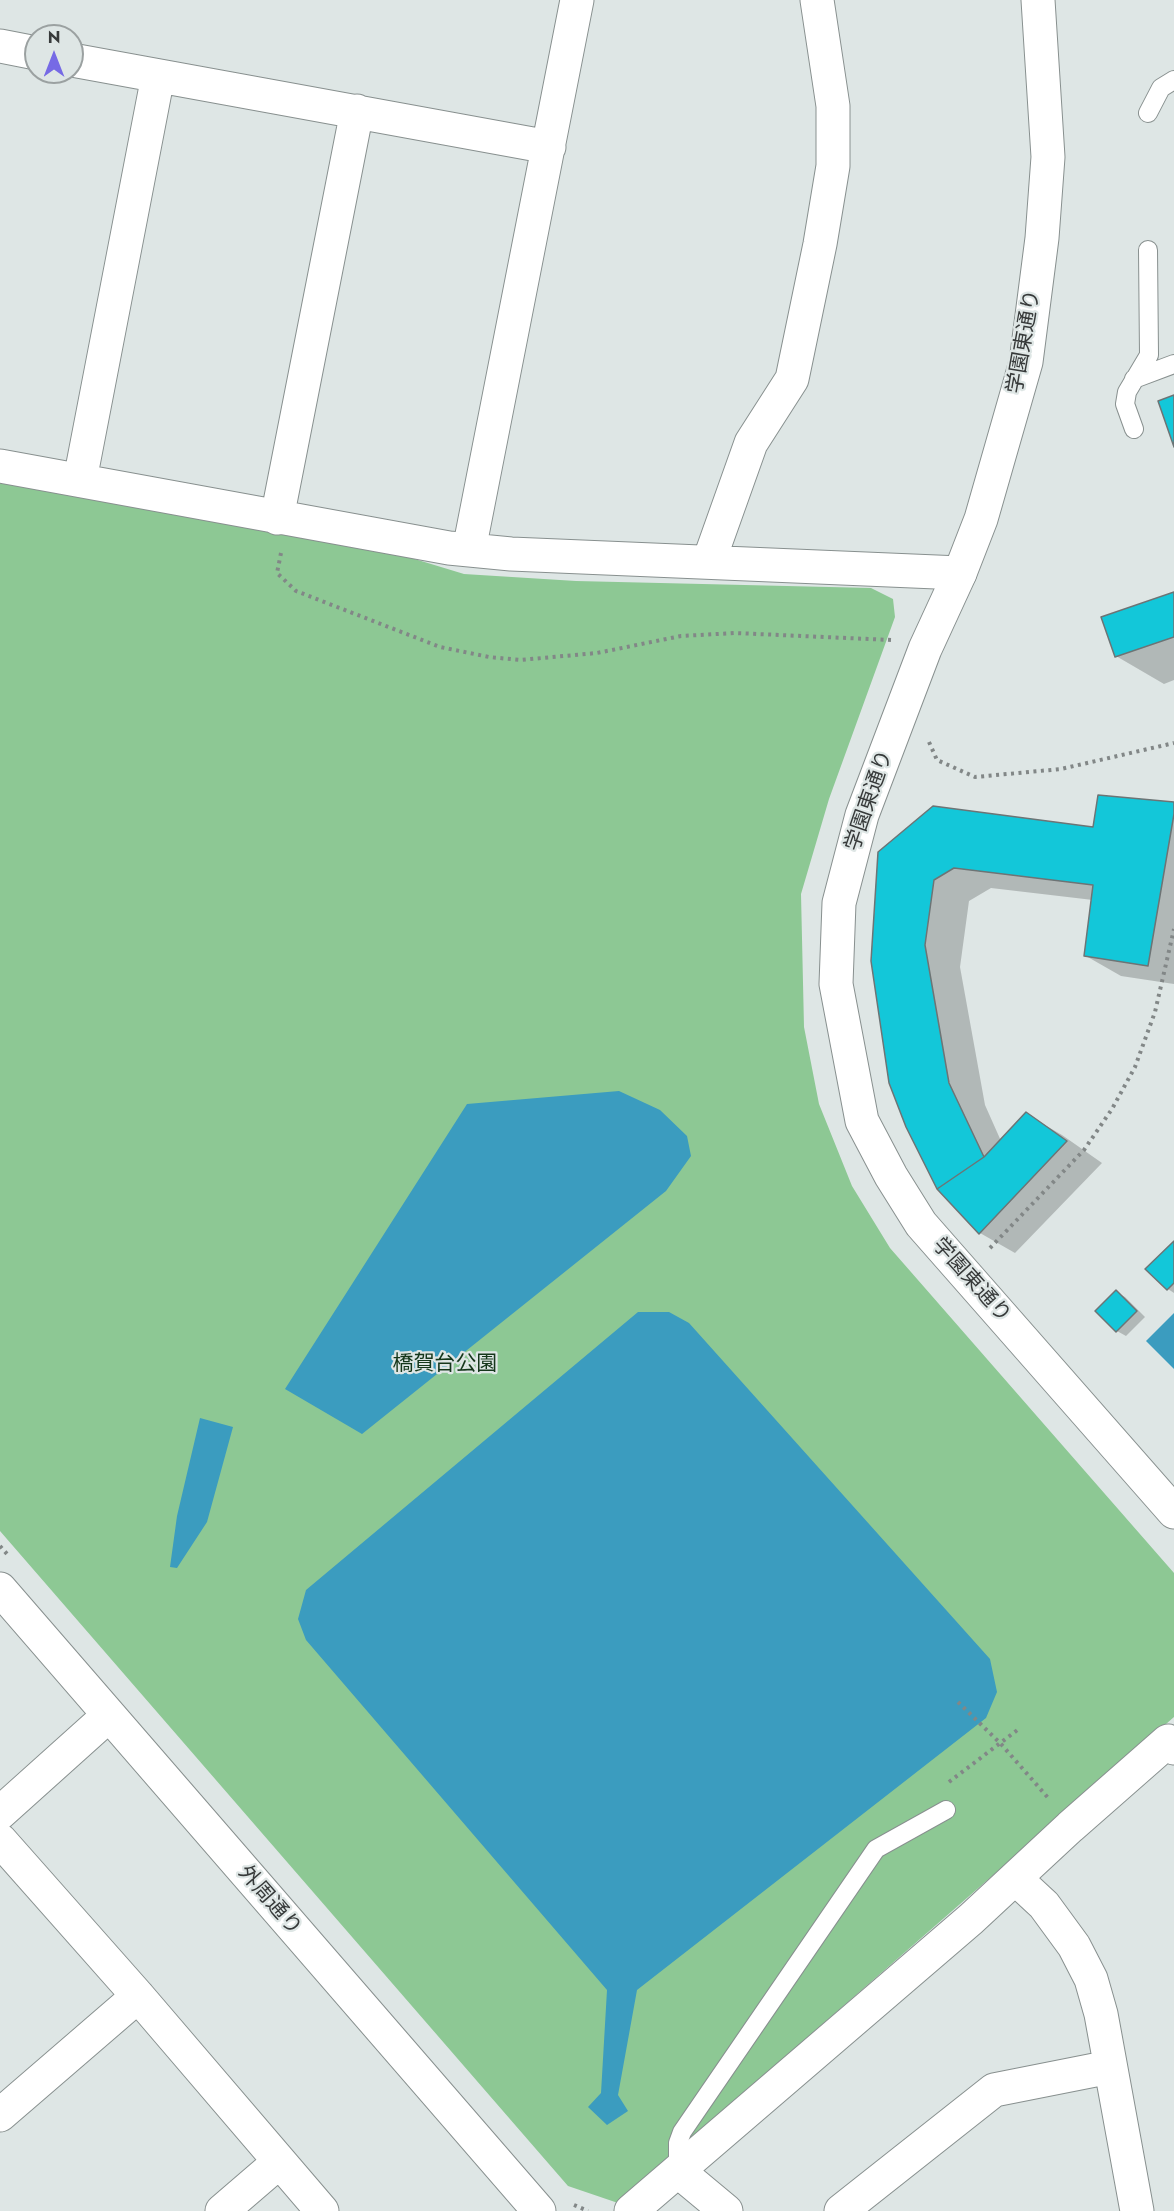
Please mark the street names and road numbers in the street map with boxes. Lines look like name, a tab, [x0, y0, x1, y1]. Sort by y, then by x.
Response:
street label: 学園東通り	[1003, 288, 1047, 396]
street label: 学園東通り	[841, 747, 899, 855]
street label: 学園東通り	[927, 1234, 1015, 1328]
street label: 外周通り	[232, 1861, 306, 1941]

